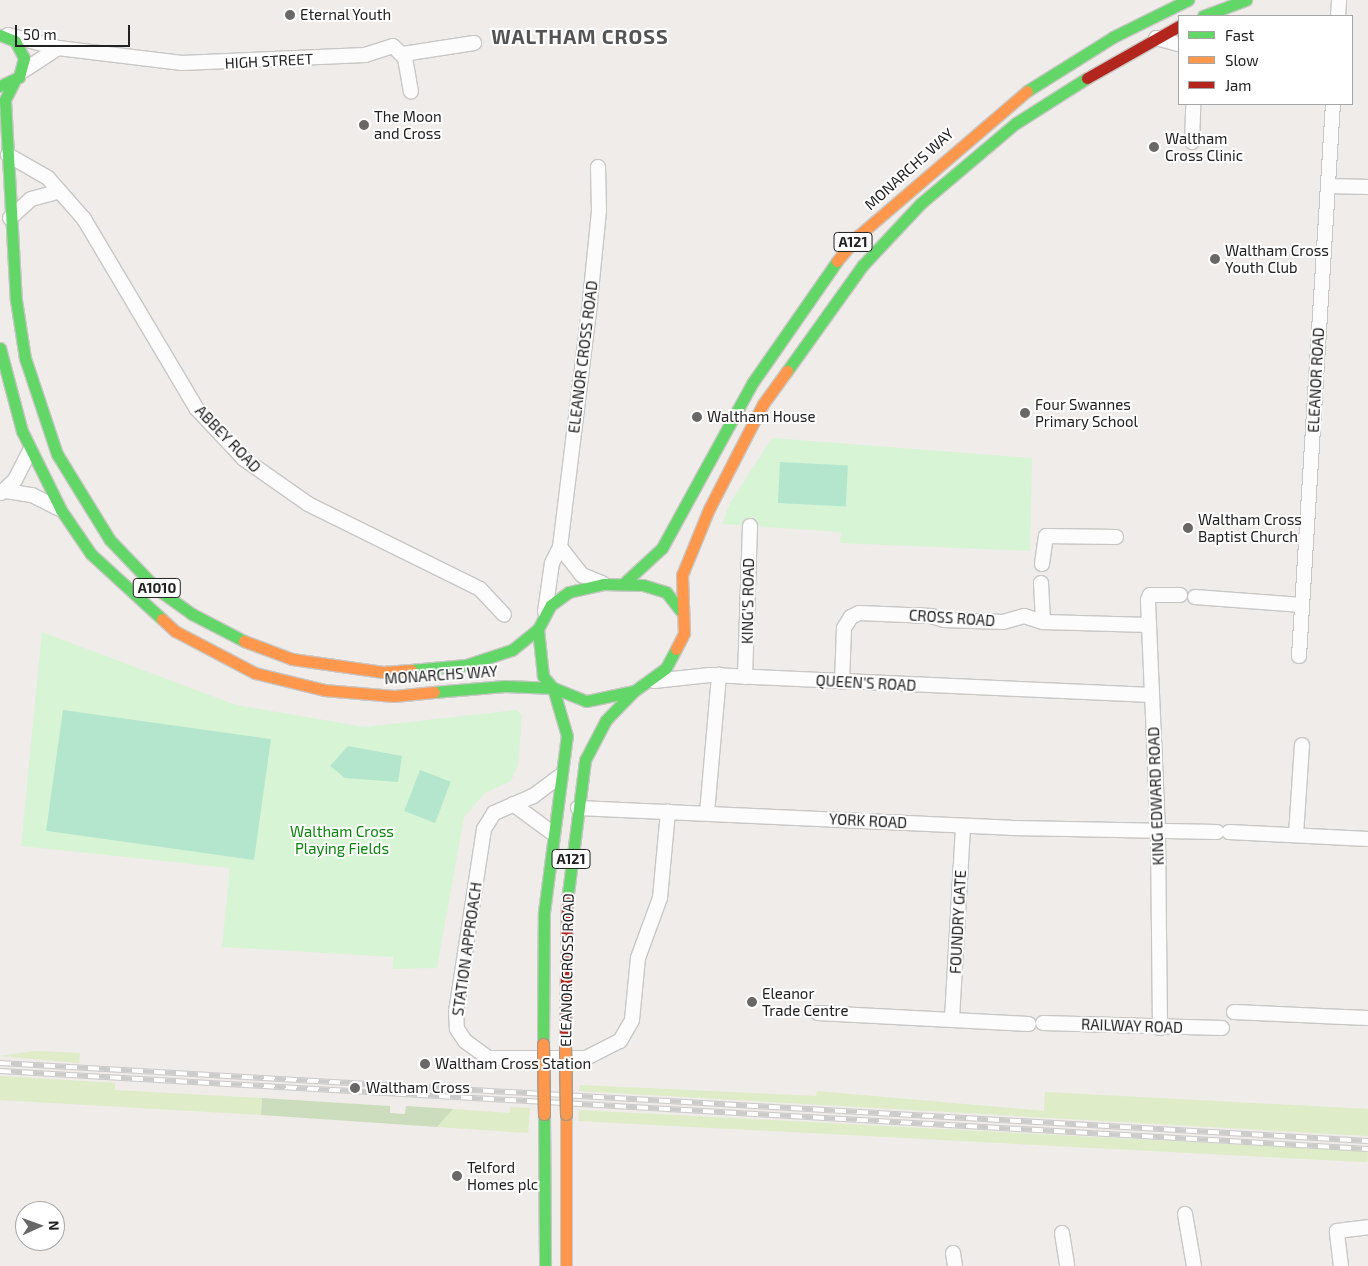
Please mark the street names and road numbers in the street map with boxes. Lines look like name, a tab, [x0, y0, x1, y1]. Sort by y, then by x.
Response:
street label: HIGH STREET	[224, 50, 314, 72]
street label: MONARCHS WAY	[861, 124, 957, 214]
road number: A121	[833, 230, 873, 253]
street label: ELEANOR CROSS ROAD	[565, 280, 601, 434]
street label: ELEANOR ROAD	[1304, 327, 1328, 433]
street label: ABBEY ROAD	[191, 402, 265, 476]
street label: KING'S ROAD	[738, 558, 758, 644]
road number: A1010	[132, 576, 182, 600]
street label: CROSS ROAD	[908, 606, 996, 630]
street label: MONARCHS WAY	[384, 662, 498, 688]
street label: QUEEN'S ROAD	[815, 671, 917, 695]
street label: KING EDWARD ROAD	[1145, 726, 1167, 866]
street label: YORK ROAD	[828, 810, 908, 832]
road number: A121	[551, 848, 591, 871]
street label: FOUNDRY GATE	[946, 869, 970, 975]
street label: STATION APPROACH	[449, 881, 485, 1017]
street label: ELEANOR CROSS ROAD	[557, 893, 577, 1047]
street label: RAILWAY ROAD	[1081, 1015, 1183, 1037]

